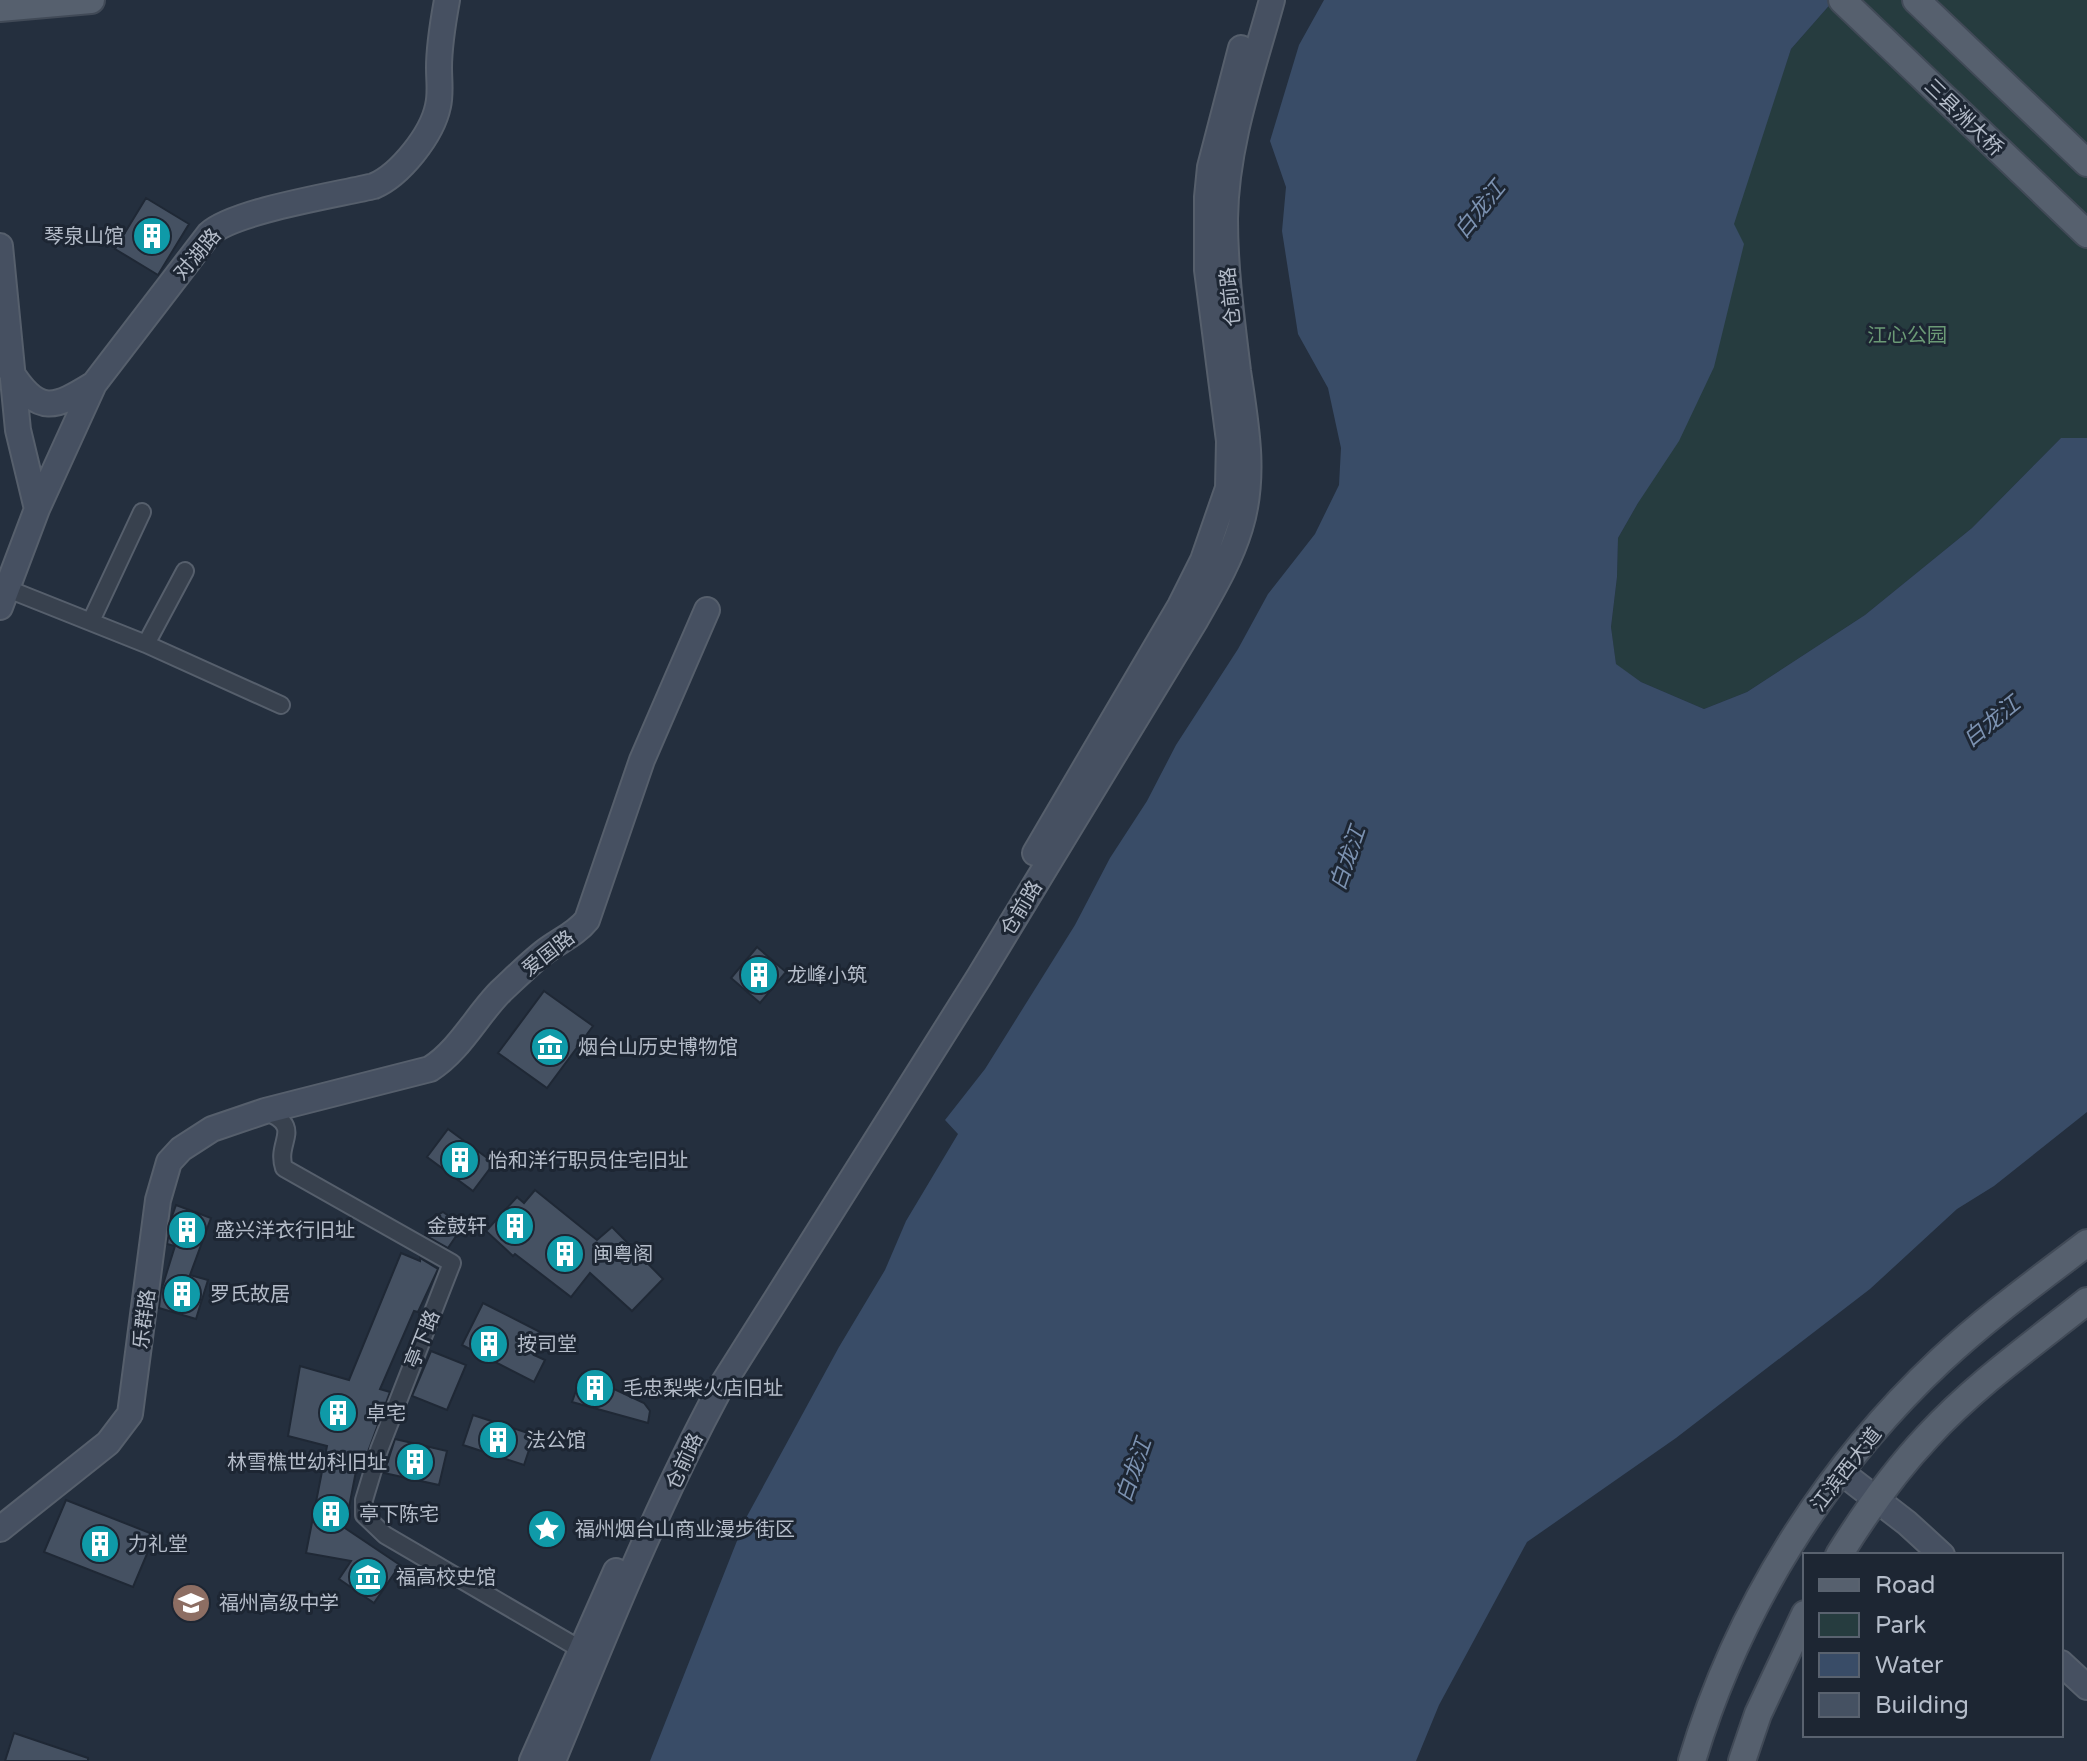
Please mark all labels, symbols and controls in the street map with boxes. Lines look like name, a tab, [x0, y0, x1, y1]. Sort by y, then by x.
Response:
street label: 三县洲大桥	[1919, 74, 2008, 161]
water label: 白龙江	[1449, 174, 1512, 243]
building icon: 琴泉山馆	[131, 215, 173, 257]
street label: 对湖路	[169, 224, 226, 285]
place label: 琴泉山馆	[44, 225, 124, 249]
street label: 仓前路	[1216, 266, 1246, 328]
park label: 江心公园	[1867, 324, 1947, 348]
water label: 白龙江	[1958, 690, 2027, 753]
water label: 白龙江	[1325, 821, 1372, 894]
street label: 仓前路	[996, 877, 1048, 940]
street label: 爱国路	[518, 926, 580, 982]
building icon: 龙峰小筑	[738, 954, 780, 996]
place label: 龙峰小筑	[787, 964, 867, 988]
museum icon: 烟台山历史博物馆	[529, 1026, 571, 1068]
place label: 烟台山历史博物馆	[578, 1036, 738, 1060]
building icon: 怡和洋行职员住宅旧址	[439, 1139, 481, 1181]
place label: 怡和洋行职员住宅旧址	[488, 1149, 688, 1173]
building icon: 金鼓轩	[494, 1205, 536, 1247]
building icon: 盛兴洋衣行旧址	[166, 1209, 208, 1251]
place label: 金鼓轩	[427, 1215, 487, 1239]
place label: 盛兴洋衣行旧址	[215, 1219, 355, 1243]
building icon: 闽粤阁	[544, 1233, 586, 1275]
place label: 闽粤阁	[593, 1243, 653, 1267]
building icon: 罗氏故居	[161, 1273, 203, 1315]
place label: 罗氏故居	[210, 1283, 290, 1307]
street label: 乐群路	[129, 1288, 161, 1350]
street label: 亭下路	[401, 1307, 445, 1372]
building icon: 按司堂	[468, 1323, 510, 1365]
place label: 按司堂	[517, 1333, 577, 1357]
building icon: 毛忠梨柴火店旧址	[574, 1367, 616, 1409]
place label: 毛忠梨柴火店旧址	[623, 1377, 783, 1401]
building icon: 卓宅	[317, 1392, 359, 1434]
place label: 卓宅	[366, 1402, 406, 1426]
building icon: 法公馆	[477, 1419, 519, 1461]
street label: 江滨西大道	[1807, 1423, 1887, 1516]
place label: 法公馆	[526, 1429, 586, 1453]
street label: 仓前路	[661, 1429, 708, 1494]
water label: 白龙江	[1111, 1433, 1158, 1506]
building icon: 林雪樵世幼科旧址	[394, 1441, 436, 1483]
place label: 林雪樵世幼科旧址	[227, 1451, 387, 1475]
building icon: 亭下陈宅	[310, 1493, 352, 1535]
place label: 亭下陈宅	[359, 1503, 439, 1527]
place icon: 福州烟台山商业漫步街区	[526, 1508, 568, 1550]
place label: 福州烟台山商业漫步街区	[575, 1518, 795, 1542]
building icon: 力礼堂	[79, 1523, 121, 1565]
place label: 力礼堂	[128, 1533, 188, 1557]
legend	[1803, 1553, 2063, 1737]
museum icon: 福高校史馆	[347, 1556, 389, 1598]
place label: 福高校史馆	[396, 1566, 496, 1590]
text: Road	[1875, 1571, 1935, 1600]
school or university icon: 福州高级中学	[170, 1582, 212, 1624]
place label: 福州高级中学	[219, 1592, 339, 1616]
text: Park	[1875, 1611, 1926, 1640]
text: Water	[1875, 1651, 1944, 1680]
text: Building	[1875, 1691, 1969, 1720]

